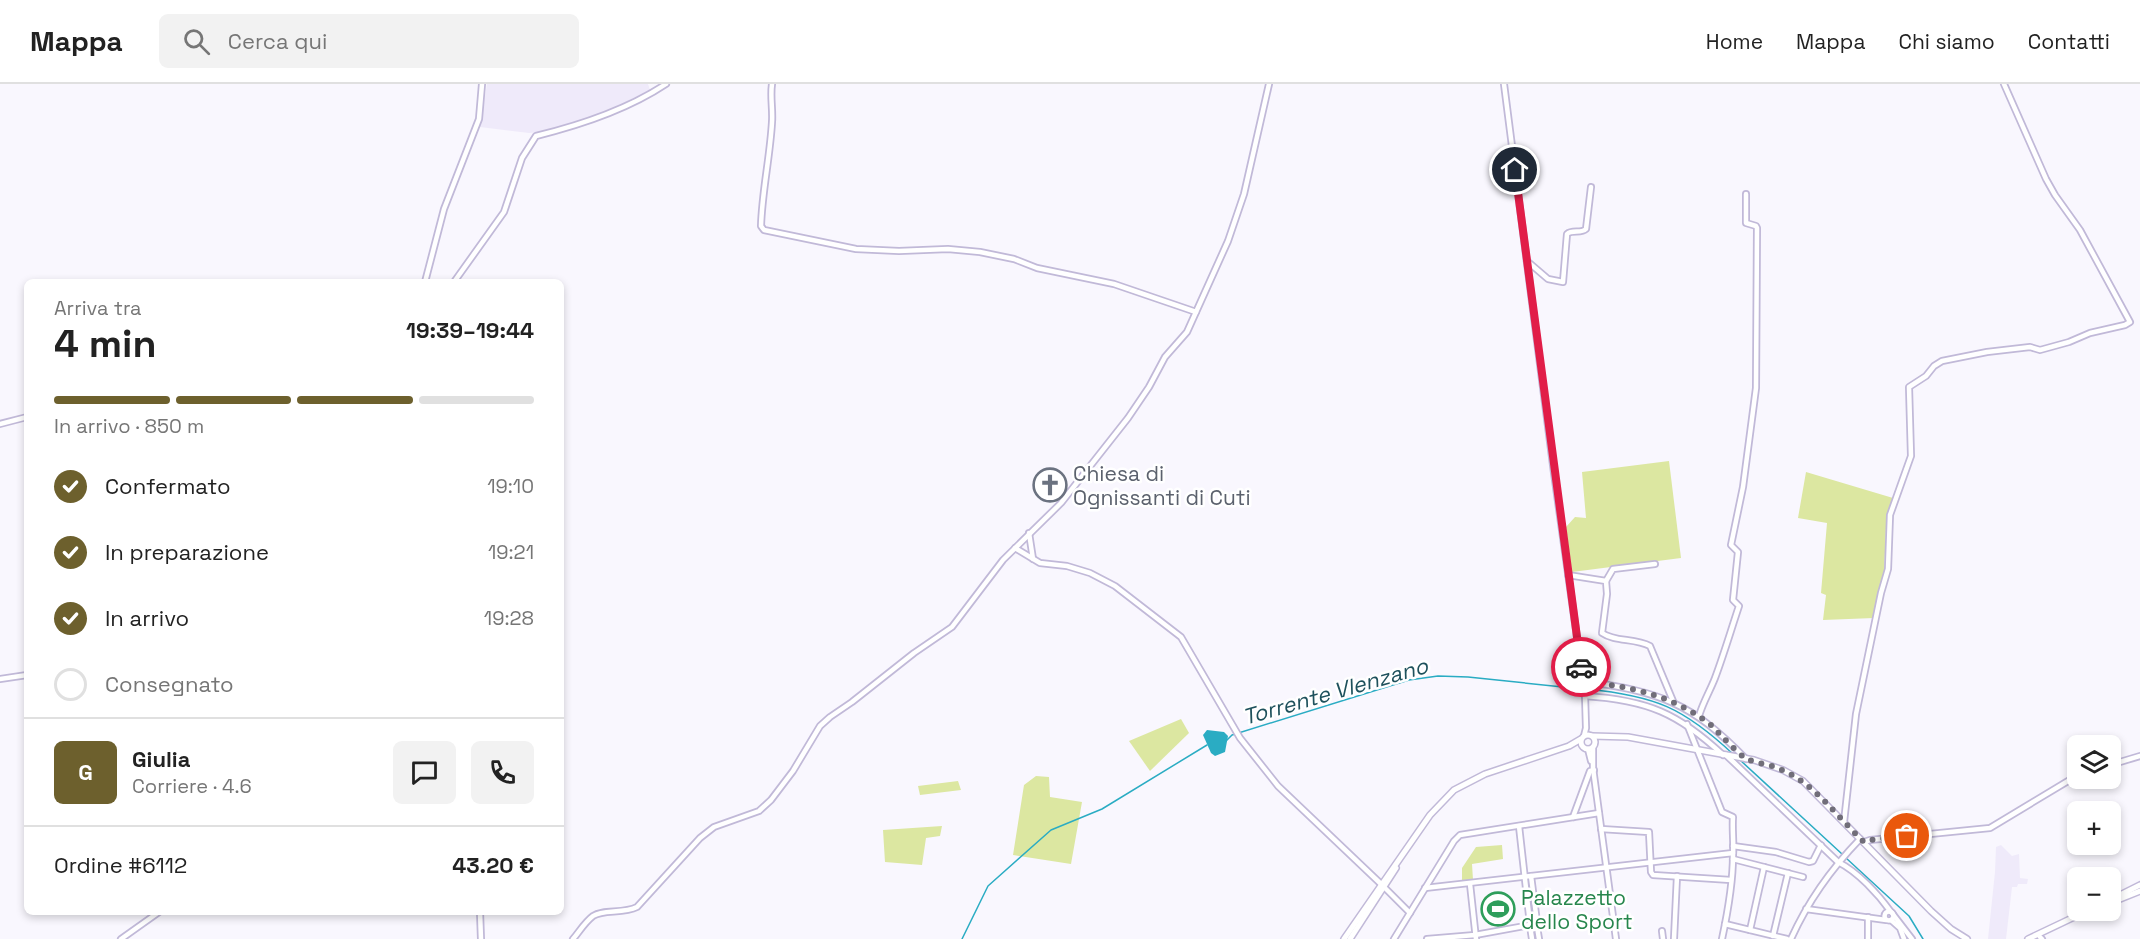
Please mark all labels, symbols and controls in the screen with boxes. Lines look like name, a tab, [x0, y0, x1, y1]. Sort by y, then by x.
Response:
search box	[159, 14, 579, 68]
text: Mappa	[30, 23, 123, 59]
icon: search	[180, 25, 213, 58]
text: Cerca qui	[228, 27, 327, 55]
text: Home	[1706, 28, 1763, 55]
text: Mappa	[1796, 28, 1865, 55]
text: Chi siamo	[1898, 28, 1995, 55]
text: Contatti	[2028, 28, 2110, 55]
pin	[1489, 144, 1540, 195]
icon: home	[1498, 153, 1531, 186]
text: Arriva tra	[54, 295, 142, 321]
text: 19:39–19:44	[406, 316, 534, 344]
text: 4 min	[54, 319, 156, 368]
text: In arrivo · 850 m	[54, 413, 204, 439]
place label: Chiesa di Ognissanti di Cuti	[1073, 460, 1251, 511]
church icon: Chiesa di Ognissanti di Cuti	[1032, 467, 1068, 503]
icon: check	[54, 470, 87, 503]
text: Confermato	[105, 472, 231, 500]
text: 19:10	[487, 473, 534, 499]
icon: check	[54, 536, 87, 569]
text: In preparazione	[105, 538, 269, 566]
text: 19:21	[488, 539, 534, 565]
icon: check	[54, 602, 87, 635]
text: In arrivo	[105, 604, 189, 632]
text: 19:28	[484, 605, 534, 631]
courier	[1551, 637, 1611, 697]
water label: Torrente Vlenzano	[1239, 651, 1432, 731]
icon: car	[1565, 651, 1598, 684]
text: Consegnato	[105, 670, 234, 698]
map controls	[2067, 735, 2121, 921]
button: layers	[2067, 735, 2121, 789]
button: chat	[393, 741, 456, 804]
button: phone	[471, 741, 534, 804]
text: Giulia	[132, 745, 190, 773]
text: G	[78, 758, 93, 786]
text: Corriere · 4.6	[132, 773, 252, 799]
button: +	[2067, 801, 2121, 855]
pin	[1881, 810, 1932, 861]
icon: bag	[1890, 819, 1923, 852]
text: Ordine #6112	[54, 851, 187, 879]
text: 43.20 €	[452, 851, 534, 879]
button: −	[2067, 867, 2121, 921]
place label: Palazzetto dello Sport	[1521, 884, 1633, 935]
sports icon: Palazzetto dello Sport	[1480, 891, 1516, 927]

